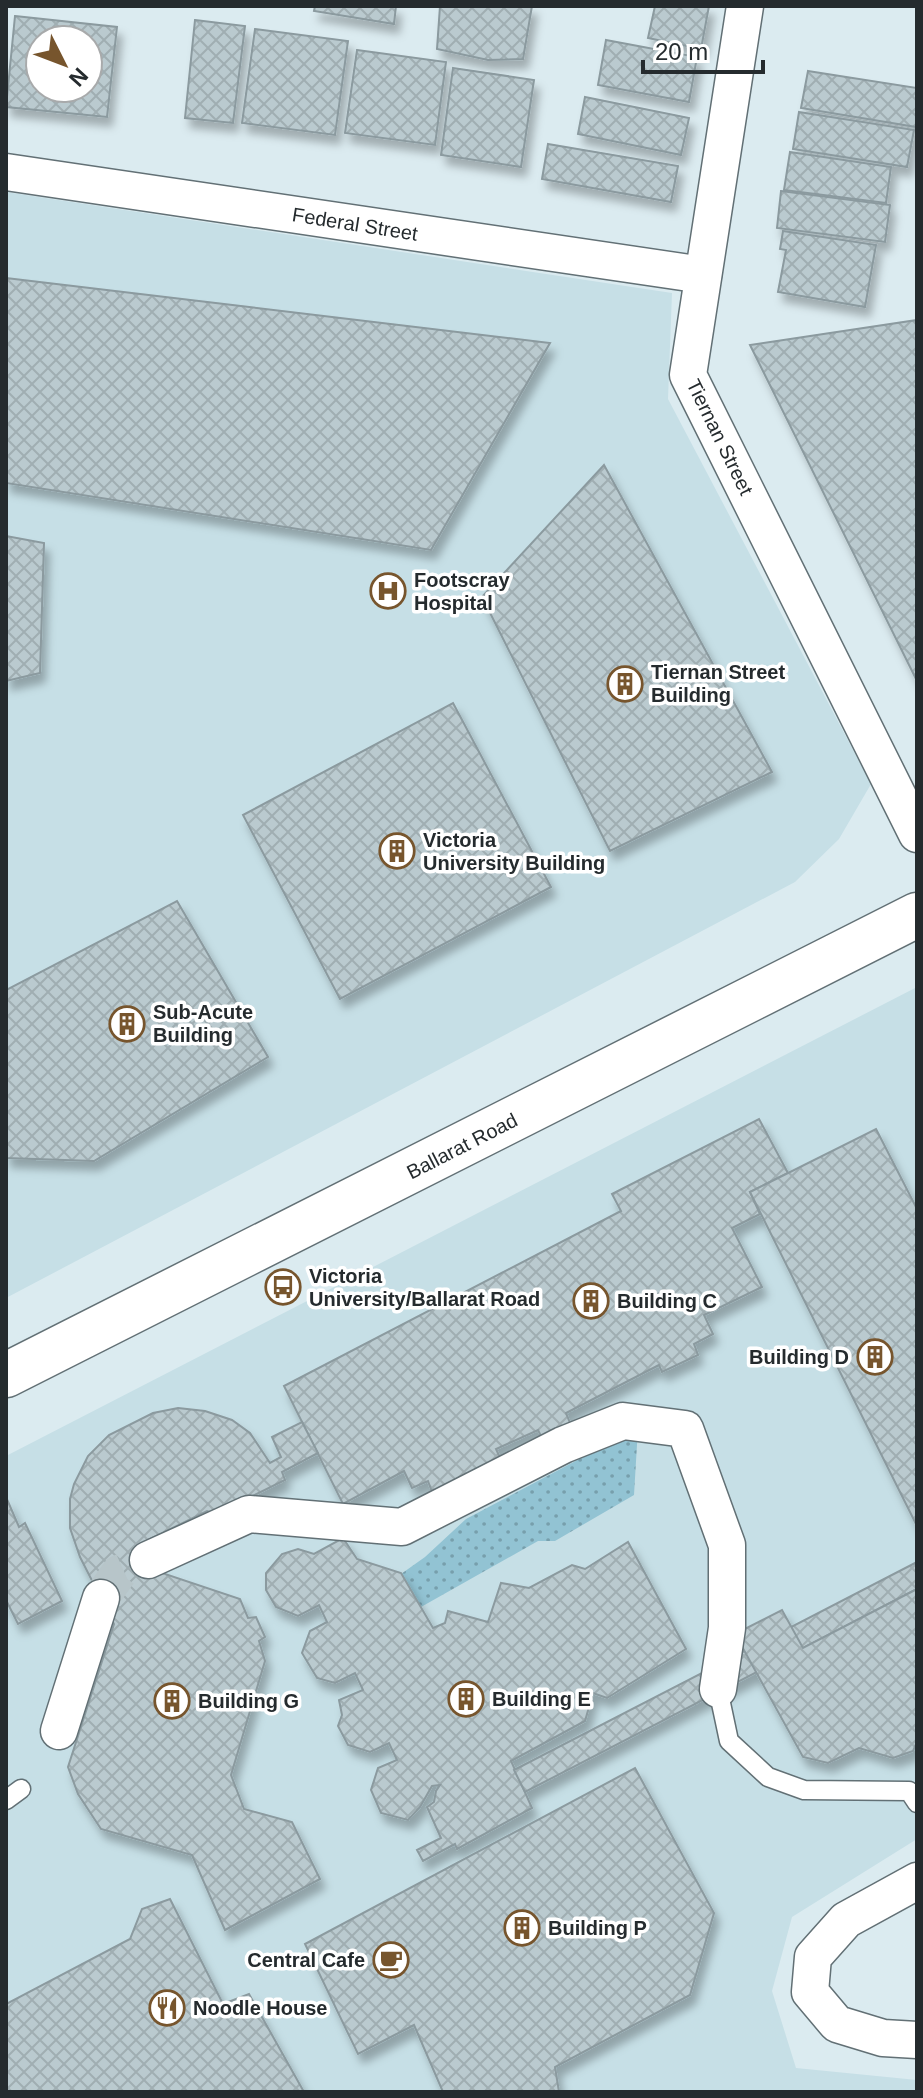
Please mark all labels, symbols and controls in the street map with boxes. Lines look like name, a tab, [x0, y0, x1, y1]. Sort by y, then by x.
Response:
north arrow	[24, 24, 104, 104]
scale bar	[643, 24, 763, 74]
text: 20 m	[655, 38, 708, 65]
text: N	[64, 63, 93, 91]
street label: Federal Street	[291, 203, 420, 245]
street label: Tiernan Street	[682, 376, 758, 499]
place label: Footscray Hospital	[414, 569, 510, 614]
hospital icon: Footscray Hospital	[369, 572, 407, 610]
place label: Tiernan Street Building	[651, 661, 785, 706]
building icon: Tiernan Street Building	[606, 665, 644, 703]
place label: Victoria University Building	[423, 829, 605, 874]
building icon: Victoria University Building	[378, 832, 416, 870]
place label: Sub-Acute Building	[153, 1001, 253, 1046]
building icon: Sub-Acute Building	[108, 1005, 146, 1043]
street label: Ballarat Road	[403, 1109, 521, 1183]
place label: Victoria University/Ballarat Road	[309, 1265, 540, 1310]
bus stop icon: Victoria University/Ballarat Road	[264, 1268, 302, 1306]
building icon: Building C	[572, 1282, 610, 1320]
place label: Building C	[617, 1290, 717, 1312]
building icon: Building D	[856, 1338, 894, 1376]
place label: Building D	[749, 1346, 849, 1368]
building icon: Building E	[447, 1680, 485, 1718]
building icon: Building G	[153, 1682, 191, 1720]
place label: Building E	[492, 1688, 591, 1710]
place label: Building G	[198, 1690, 299, 1712]
building icon: Building P	[503, 1909, 541, 1947]
place label: Building P	[548, 1917, 647, 1939]
cafe icon: Central Cafe	[372, 1941, 410, 1979]
place label: Central Cafe	[247, 1949, 365, 1971]
restaurant icon: Noodle House	[148, 1989, 186, 2027]
place label: Noodle House	[193, 1997, 327, 2019]

